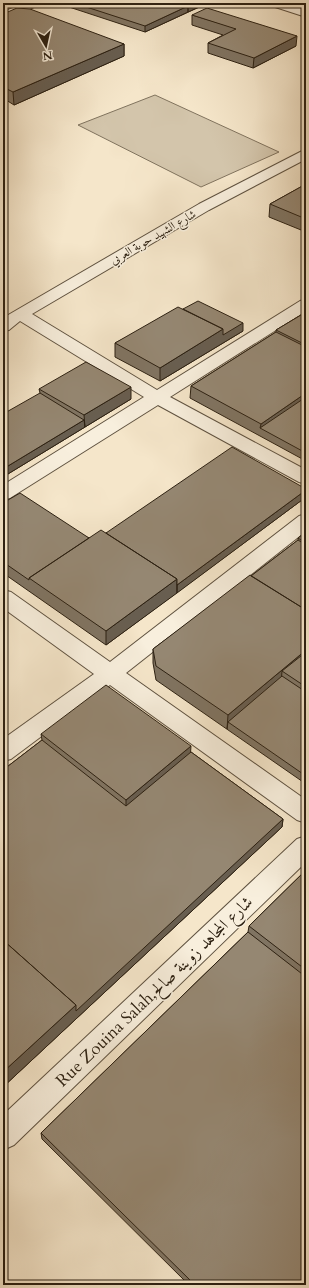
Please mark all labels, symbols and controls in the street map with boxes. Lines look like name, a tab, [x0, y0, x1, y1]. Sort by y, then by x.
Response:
north arrow	[26, 26, 66, 66]
text: N	[41, 47, 53, 64]
street label: شارع الشهيد حوبة العربي	[107, 206, 201, 271]
street label: Rue Zouina Salah,شارع المجاهد زوينة صالح	[51, 891, 260, 1094]

